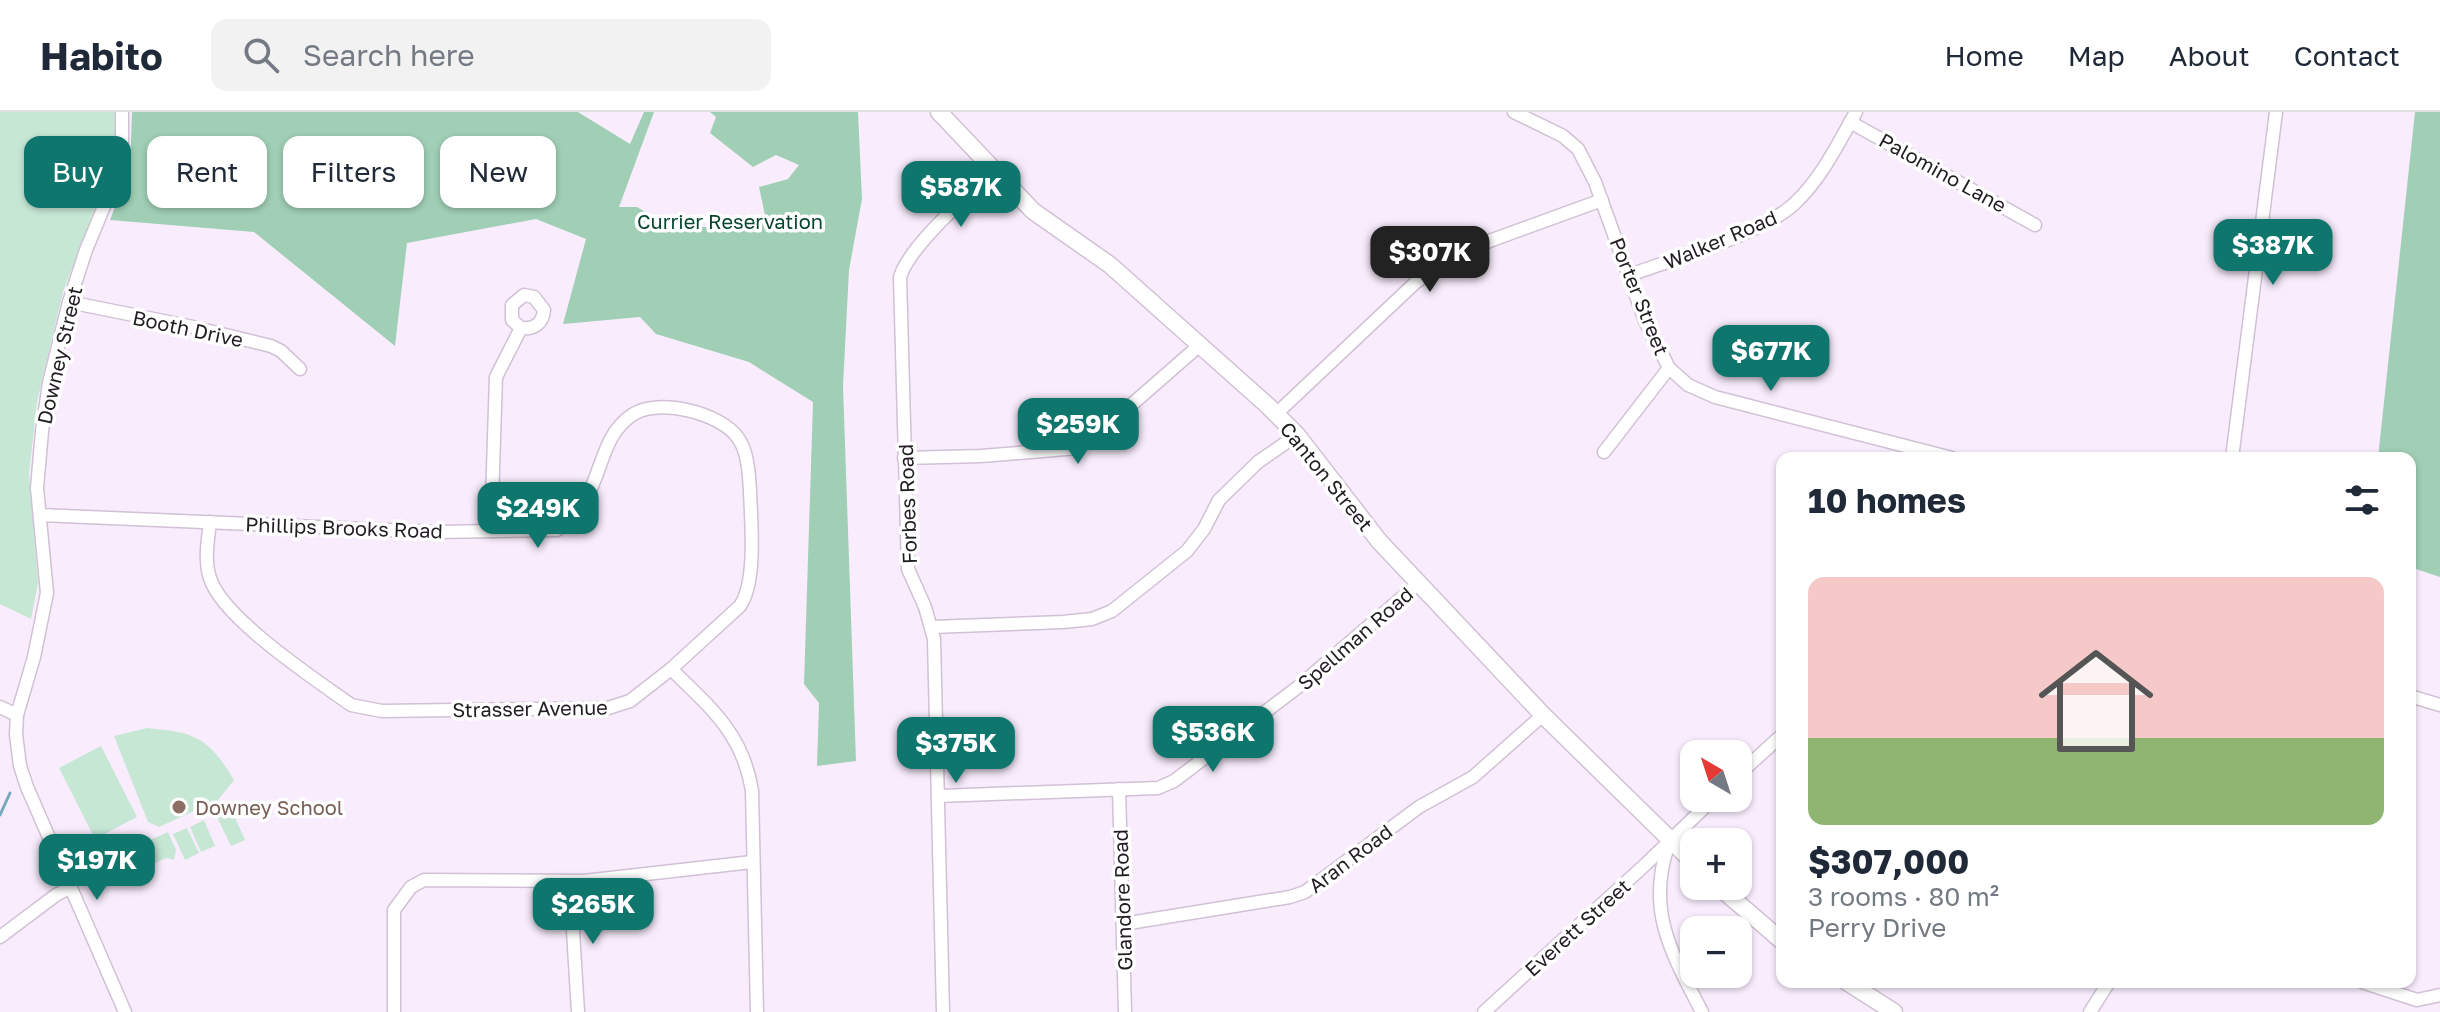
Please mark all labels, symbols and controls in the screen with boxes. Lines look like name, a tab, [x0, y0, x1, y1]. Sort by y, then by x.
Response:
search box	[211, 19, 771, 91]
text: Habito	[40, 33, 163, 78]
icon: search	[239, 33, 283, 77]
text: Search here	[303, 37, 475, 73]
text: Home	[1945, 39, 2024, 72]
text: Map	[2068, 39, 2125, 72]
text: About	[2169, 39, 2250, 72]
text: Contact	[2294, 39, 2400, 72]
street label: Palomino Lane	[1875, 127, 2011, 217]
chip: Buy	[24, 136, 131, 208]
chip: Rent	[147, 136, 267, 208]
chip: Filters	[283, 136, 424, 208]
chip: New	[440, 136, 556, 208]
pin: $587K	[905, 161, 1017, 229]
text: $587K	[920, 171, 1002, 202]
street label: Walker Road	[1660, 204, 1780, 274]
park label: Currier Reservation	[637, 209, 823, 233]
pin: $387K	[2217, 219, 2329, 287]
pin: $307K	[1374, 226, 1486, 294]
text: $387K	[2232, 229, 2314, 260]
street label: Porter Street	[1606, 234, 1674, 358]
text: $307K	[1388, 236, 1472, 267]
street label: Downey Street	[31, 284, 87, 426]
street label: Booth Drive	[131, 305, 245, 351]
pin: $677K	[1715, 325, 1827, 393]
text: $677K	[1730, 335, 1812, 366]
pin: $259K	[1022, 398, 1134, 466]
text: $259K	[1036, 408, 1120, 439]
street label: Canton Street	[1276, 417, 1378, 535]
street label: Forbes Road	[893, 444, 921, 564]
icon: filters	[2340, 478, 2384, 522]
text: 10 homes	[1808, 480, 1966, 520]
pin: $249K	[482, 482, 594, 550]
text: $249K	[496, 492, 580, 523]
street label: Phillips Brooks Road	[245, 512, 443, 542]
street label: Spellman Road	[1292, 581, 1418, 695]
icon: home	[2024, 629, 2168, 773]
street label: Strasser Avenue	[452, 695, 608, 721]
pin: $536K	[1157, 706, 1269, 774]
text: $536K	[1171, 716, 1255, 747]
pin: $375K	[900, 717, 1012, 785]
text: $375K	[915, 727, 997, 758]
north arrow	[1680, 740, 1752, 812]
map controls	[1680, 740, 1752, 988]
place label: Downey School	[195, 795, 343, 819]
marker: Downey School	[170, 798, 188, 816]
street label: Aran Road	[1303, 819, 1397, 897]
button: +	[1680, 828, 1752, 900]
street label: Glandore Road	[1108, 829, 1136, 971]
pin: $197K	[41, 834, 153, 902]
text: $307,000	[1808, 841, 1969, 881]
text: $197K	[57, 844, 137, 875]
street label: Everett Street	[1519, 873, 1635, 981]
pin: $265K	[537, 878, 649, 946]
text: 3 rooms · 80 m²	[1808, 881, 1999, 912]
text: $265K	[551, 888, 635, 919]
text: Perry Drive	[1808, 912, 1946, 943]
button: −	[1680, 916, 1752, 988]

